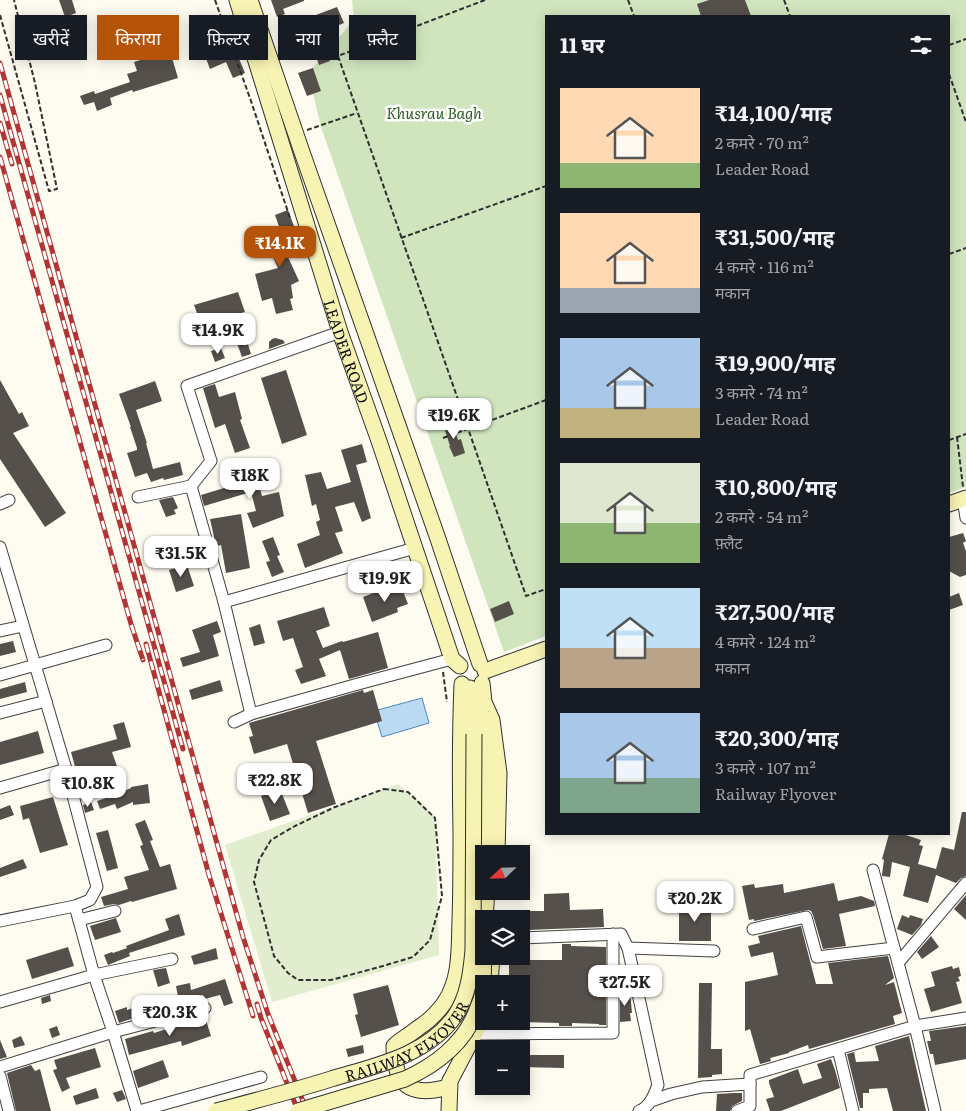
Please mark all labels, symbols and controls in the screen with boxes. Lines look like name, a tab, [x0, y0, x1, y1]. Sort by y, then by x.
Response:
chip: खरीदें	[15, 15, 87, 60]
chip: किराया	[97, 15, 179, 60]
chip: फ़िल्टर	[189, 15, 268, 60]
chip: नया	[278, 15, 339, 60]
chip: फ़्लैट	[349, 15, 416, 60]
text: 11 घर	[560, 28, 604, 59]
icon: filters	[907, 31, 935, 59]
text: ₹14,100/माह	[715, 96, 832, 127]
park label: Khusrau Bagh	[386, 101, 482, 124]
icon: home	[600, 108, 660, 168]
text: 2 कमरे · 70 m²	[715, 130, 809, 154]
text: Leader Road	[715, 156, 809, 180]
text: ₹31,500/माह	[715, 220, 835, 251]
pin: ₹14.1K	[239, 226, 321, 268]
text: ₹14.1K	[255, 230, 305, 254]
icon: home	[600, 233, 660, 293]
text: 4 कमरे · 116 m²	[715, 254, 814, 278]
text: मकान	[715, 280, 750, 304]
street label: LEADER ROAD	[319, 296, 376, 406]
pin: ₹14.9K	[177, 312, 259, 355]
text: ₹14.9K	[192, 317, 244, 341]
text: ₹19,900/माह	[715, 346, 835, 377]
icon: home	[600, 358, 660, 418]
text: 3 कमरे · 74 m²	[715, 380, 808, 404]
pin: ₹19.6K	[413, 398, 495, 440]
text: ₹19.6K	[428, 402, 480, 426]
text: Leader Road	[715, 406, 809, 430]
pin: ₹18K	[220, 458, 280, 500]
text: ₹18K	[231, 462, 269, 486]
text: ₹10,800/माह	[715, 470, 837, 501]
icon: home	[600, 483, 660, 543]
text: 2 कमरे · 54 m²	[715, 504, 808, 528]
text: फ़्लैट	[715, 530, 743, 554]
pin: ₹31.5K	[140, 536, 222, 578]
text: ₹31.5K	[155, 540, 207, 564]
pin: ₹19.9K	[344, 560, 426, 603]
text: ₹19.9K	[359, 565, 411, 589]
text: ₹27,500/माह	[715, 595, 834, 626]
icon: home	[600, 608, 660, 668]
text: 4 कमरे · 124 m²	[715, 629, 816, 653]
text: मकान	[715, 655, 750, 679]
text: ₹20,300/माह	[715, 721, 839, 752]
icon: home	[600, 733, 660, 793]
text: 3 कमरे · 107 m²	[715, 755, 816, 779]
pin: ₹22.8K	[234, 762, 316, 805]
pin: ₹10.8K	[47, 766, 129, 808]
text: ₹22.8K	[248, 767, 302, 791]
text: ₹10.8K	[61, 770, 115, 794]
text: Railway Flyover	[715, 781, 836, 805]
north arrow	[475, 845, 530, 900]
map controls	[475, 845, 530, 1095]
pin: ₹20.2K	[654, 880, 736, 923]
text: ₹20.2K	[668, 885, 722, 909]
button: layers	[475, 910, 530, 965]
pin: ₹27.5K	[584, 964, 666, 1007]
text: ₹27.5K	[599, 969, 651, 993]
button: +	[475, 975, 530, 1030]
pin: ₹20.3K	[129, 994, 211, 1037]
street label: RAILWAY FLYOVER	[342, 996, 473, 1086]
text: ₹20.3K	[142, 999, 198, 1023]
button: −	[475, 1040, 530, 1095]

